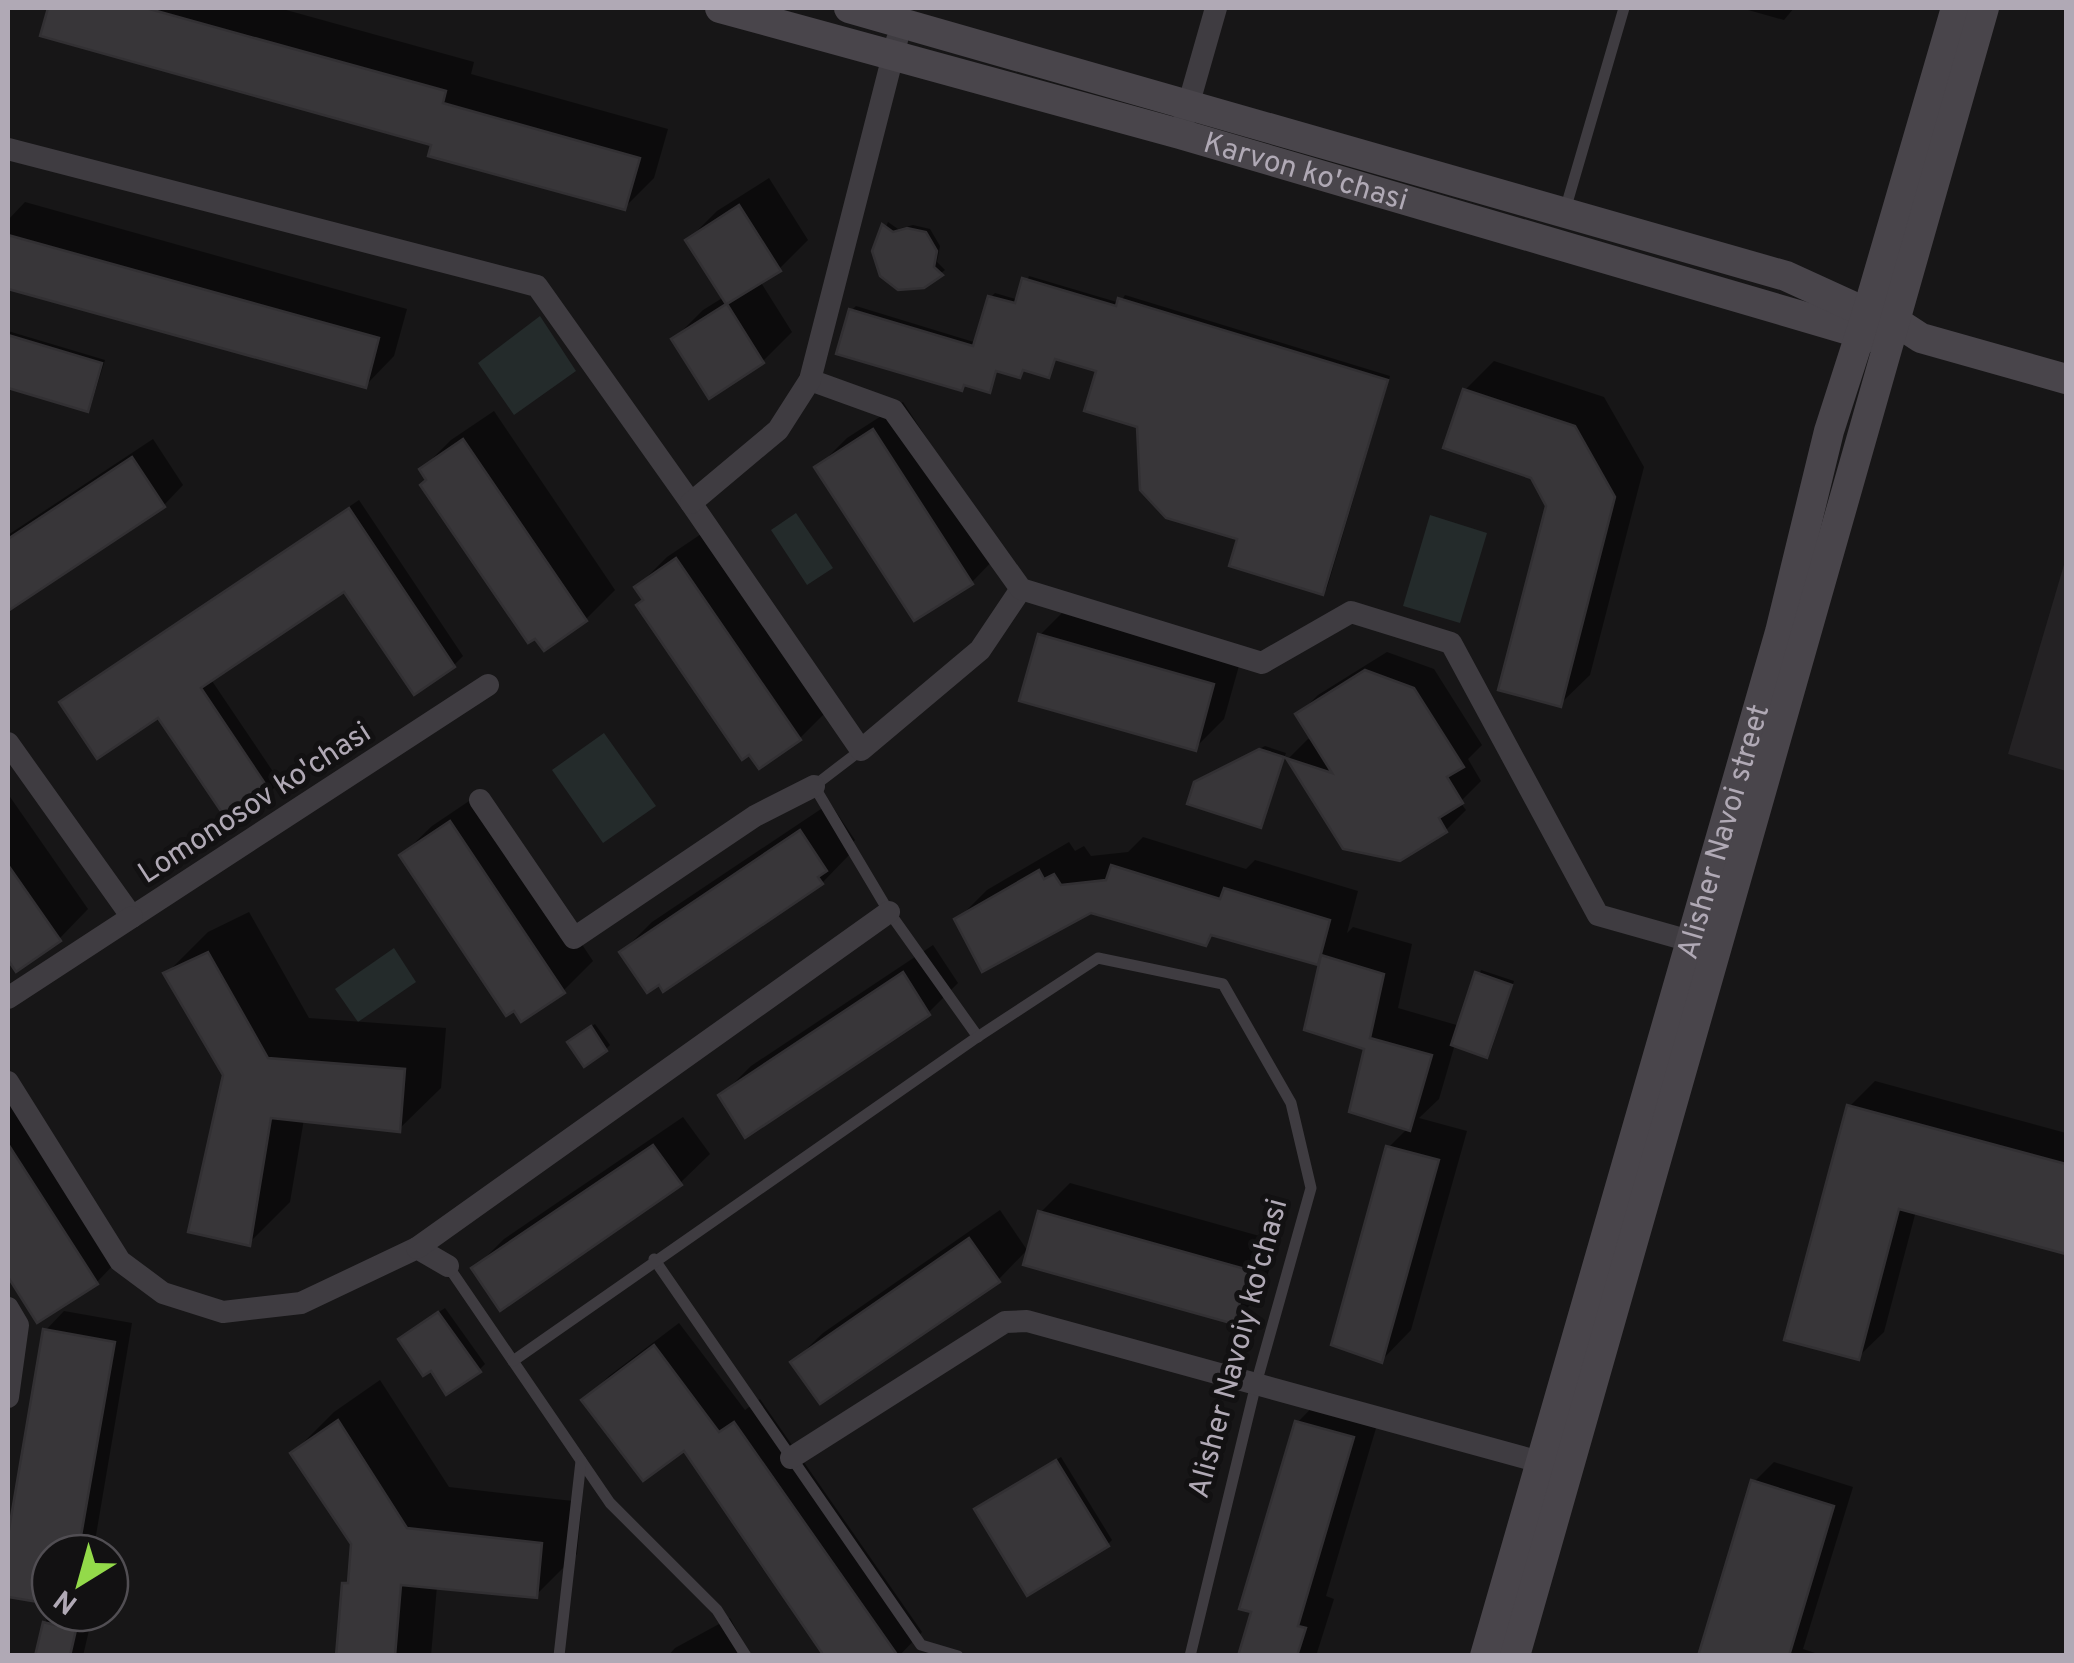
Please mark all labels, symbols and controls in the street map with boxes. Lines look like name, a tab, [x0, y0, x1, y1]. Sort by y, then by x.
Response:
street label: Karvon ko'chasi	[1199, 126, 1412, 221]
street label: Alisher Navoi street	[1671, 700, 1779, 964]
street label: Lomonosov ko'chasi	[132, 715, 379, 893]
street label: Alisher Navoiy ko'chasi	[1182, 1195, 1297, 1503]
north arrow	[30, 1533, 130, 1633]
text: N	[48, 1580, 86, 1621]

